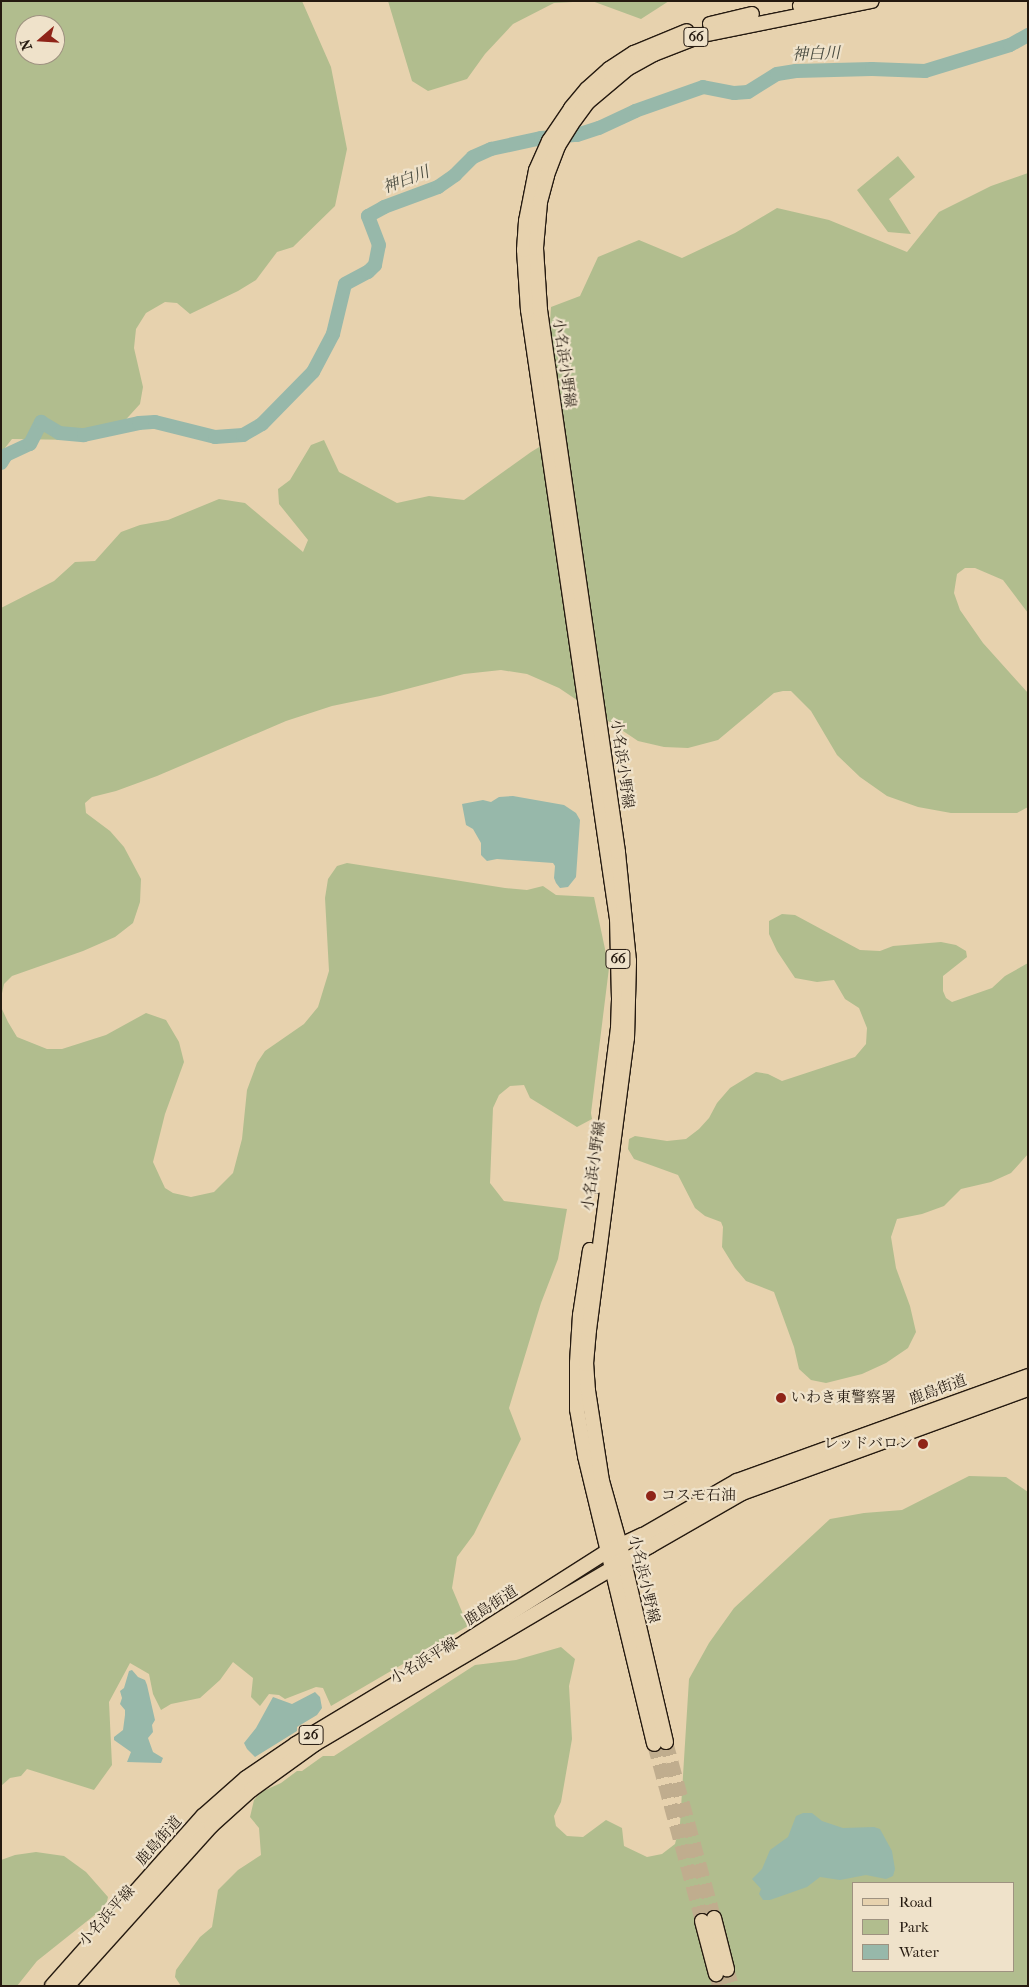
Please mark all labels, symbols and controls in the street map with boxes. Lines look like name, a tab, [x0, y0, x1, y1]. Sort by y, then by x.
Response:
north arrow	[15, 15, 65, 65]
road number: 66	[682, 26, 710, 48]
text: N	[17, 37, 36, 53]
water label: 神白川	[792, 44, 840, 64]
water label: 神白川	[380, 162, 432, 198]
street label: 小名浜小野線	[549, 317, 579, 409]
street label: 小名浜小野線	[607, 718, 637, 810]
road number: 66	[604, 948, 632, 971]
street label: 小名浜小野線	[579, 1120, 609, 1212]
street label: 鹿島街道	[907, 1371, 969, 1409]
place label: いわき東警察署	[791, 1389, 896, 1407]
marker: いわき東警察署	[775, 1392, 787, 1404]
place label: レッドバロン	[823, 1435, 913, 1453]
marker: レッドバロン	[917, 1438, 929, 1450]
place label: コスモ石油	[661, 1487, 736, 1505]
marker: コスモ石油	[645, 1490, 657, 1502]
street label: 小名浜小野線	[625, 1533, 663, 1625]
street label: 鹿島街道	[461, 1582, 521, 1630]
street label: 小名浜平線	[387, 1634, 461, 1688]
road number: 26	[298, 1724, 324, 1746]
street label: 鹿島街道	[132, 1813, 186, 1869]
street label: 小名浜平線	[75, 1882, 139, 1950]
legend	[852, 1882, 1014, 1972]
text: Road	[899, 1893, 932, 1911]
text: Park	[899, 1918, 929, 1936]
text: Water	[899, 1943, 939, 1961]

